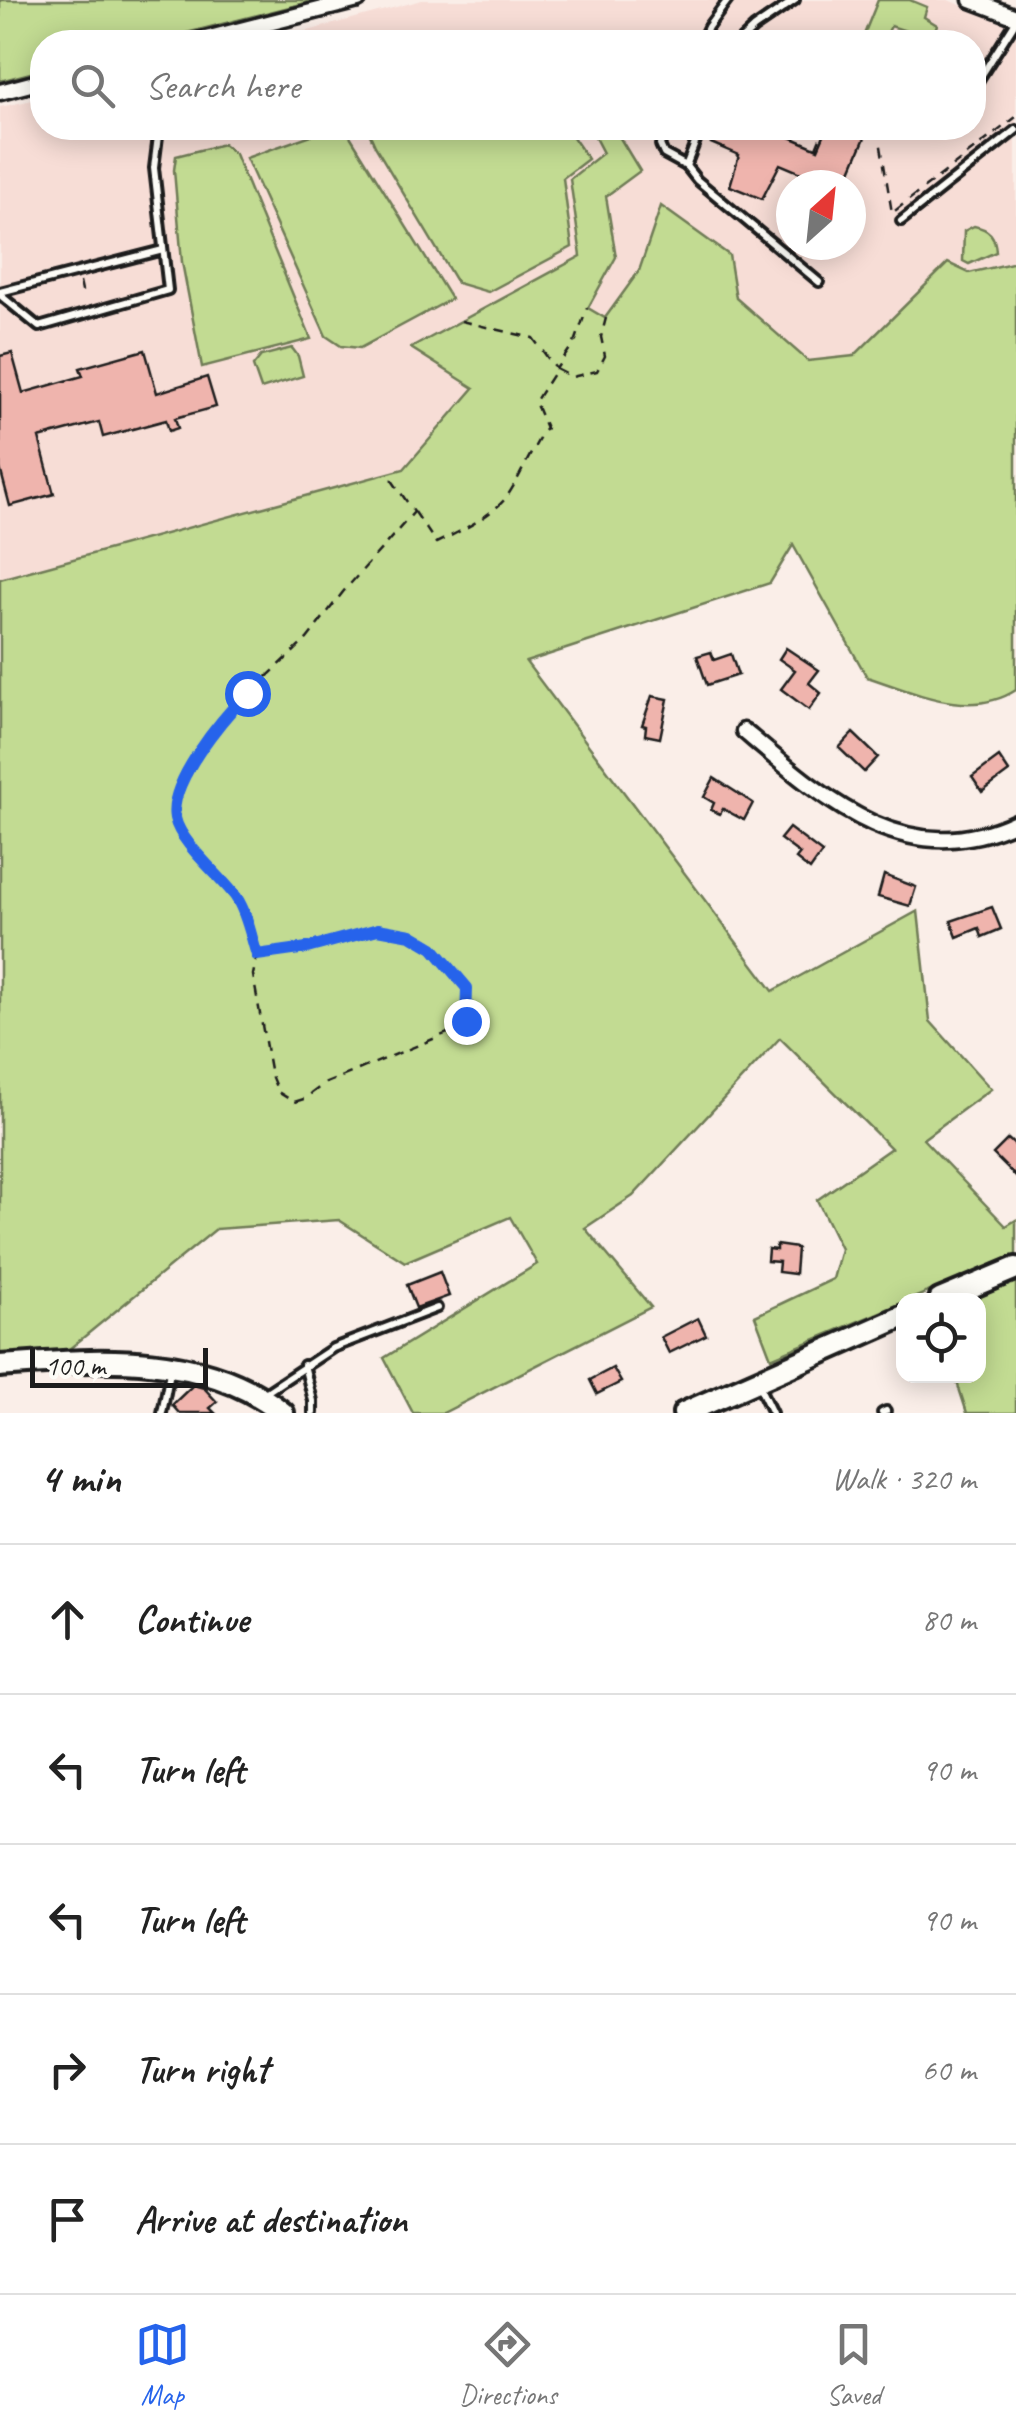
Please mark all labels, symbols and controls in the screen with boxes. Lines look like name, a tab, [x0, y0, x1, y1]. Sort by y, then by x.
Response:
search box	[30, 30, 986, 140]
icon: search	[65, 58, 120, 113]
text: Search here	[145, 62, 300, 109]
north arrow	[776, 170, 866, 260]
route start	[225, 671, 271, 717]
route end	[444, 999, 490, 1045]
map controls	[896, 1293, 986, 1383]
button: locate	[896, 1293, 986, 1383]
scale bar	[30, 1343, 208, 1388]
text: 100 m	[45, 1348, 105, 1383]
text: 4 min	[40, 1452, 120, 1505]
text: Walk · 320 m	[832, 1458, 976, 1499]
icon: ahead	[40, 1592, 95, 1647]
text: Continue	[135, 1596, 249, 1643]
text: 80 m	[922, 1599, 976, 1640]
icon: left	[40, 1742, 95, 1797]
text: Turn left	[135, 1746, 245, 1793]
text: 90 m	[922, 1749, 976, 1790]
icon: left	[40, 1892, 95, 1947]
text: Turn left	[135, 1896, 245, 1943]
text: 90 m	[922, 1899, 976, 1940]
icon: right	[40, 2042, 95, 2097]
text: Turn right	[135, 2046, 269, 2093]
text: 60 m	[922, 2049, 976, 2090]
icon: arrive	[40, 2192, 95, 2247]
text: Arrive at destination	[135, 2196, 407, 2243]
tab: Map	[135, 2317, 190, 2412]
tab: Directions	[459, 2317, 557, 2412]
tab: Saved	[826, 2317, 881, 2412]

